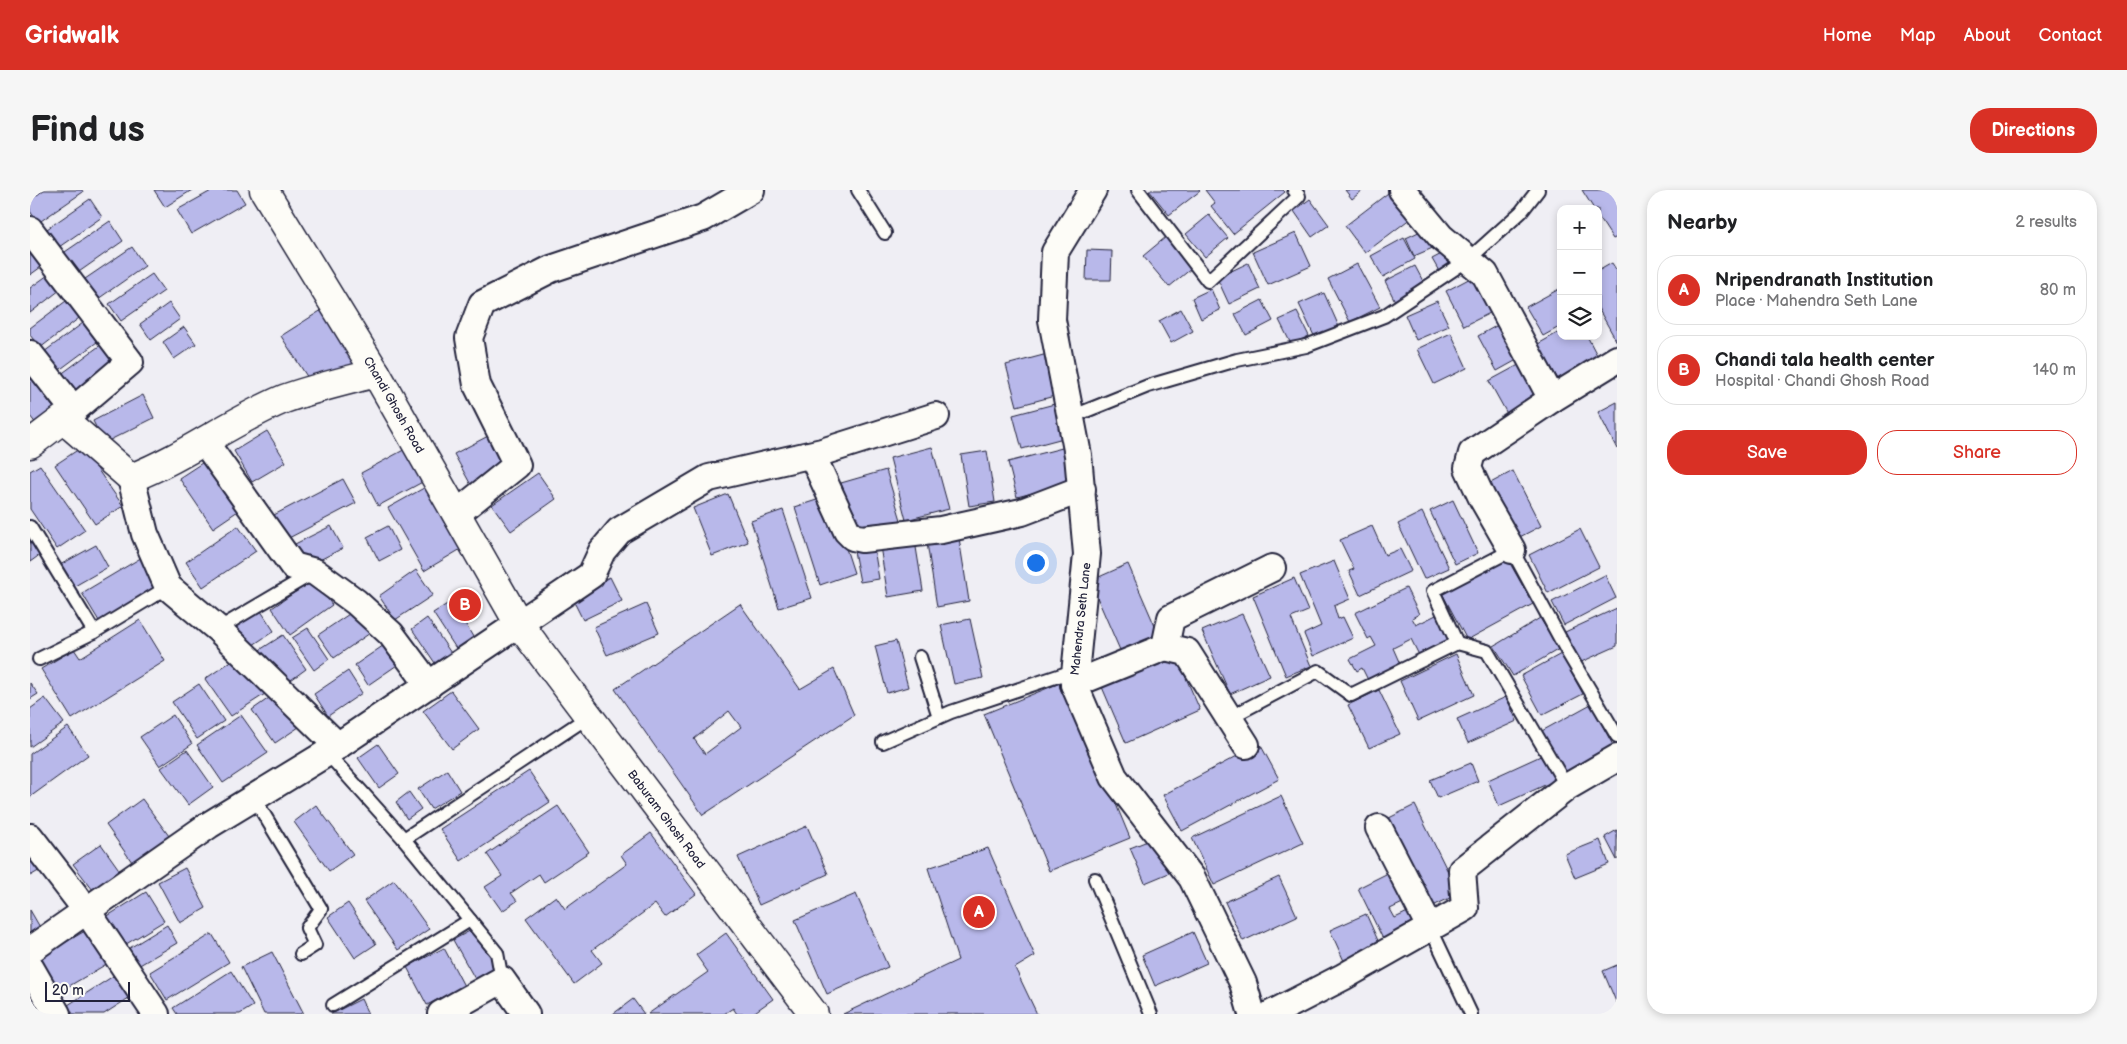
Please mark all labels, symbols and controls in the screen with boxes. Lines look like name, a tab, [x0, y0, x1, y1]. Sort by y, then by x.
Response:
text: Gridwalk	[25, 21, 119, 50]
text: Home	[1823, 25, 1872, 46]
text: Map	[1900, 25, 1936, 46]
text: About	[1964, 25, 2011, 46]
text: Contact	[2039, 25, 2102, 46]
button: Directions	[1970, 108, 2097, 153]
text: Find us	[30, 109, 145, 152]
map controls	[1557, 205, 1602, 340]
button: +	[1557, 205, 1602, 250]
text: Nearby	[1667, 210, 1737, 235]
text: 2 results	[2015, 213, 2077, 232]
button: −	[1557, 250, 1602, 295]
text: Nripendranath Institution	[1715, 269, 1933, 292]
text: A	[1679, 281, 1689, 300]
text: 80 m	[2040, 281, 2076, 300]
text: Place · Mahendra Seth Lane	[1715, 292, 1917, 311]
button: layers	[1557, 295, 1602, 340]
text: Chandi tala health center	[1715, 349, 1934, 372]
street label: Chandi Ghosh Road	[360, 354, 428, 456]
text: B	[1678, 361, 1690, 380]
text: 140 m	[2033, 361, 2076, 380]
text: Hospital · Chandi Ghosh Road	[1715, 372, 1929, 391]
button: Save	[1667, 430, 1867, 475]
button: Share	[1877, 430, 2077, 475]
your location	[1023, 550, 1049, 576]
street label: Mahendra Seth Lane	[1068, 562, 1094, 676]
pin: B	[449, 586, 481, 624]
street label: Baburam Ghosh Road	[624, 767, 709, 871]
pin: A	[963, 893, 995, 931]
scale bar	[45, 979, 130, 1002]
text: 20 m	[52, 982, 84, 999]

